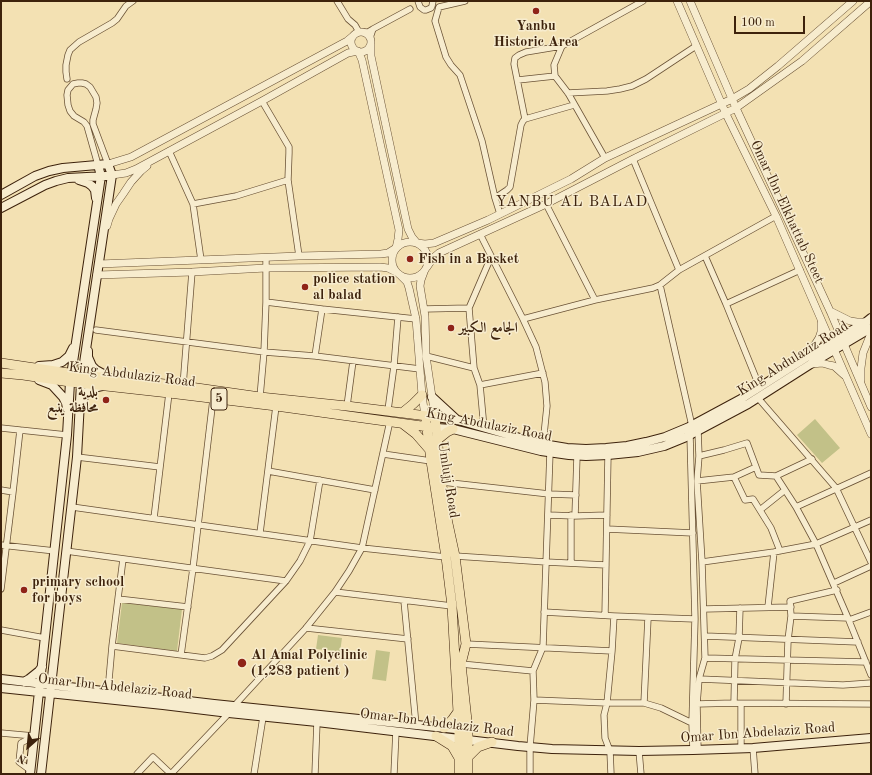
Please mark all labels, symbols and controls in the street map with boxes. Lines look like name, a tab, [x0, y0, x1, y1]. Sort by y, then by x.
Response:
marker: Yanbu Historic Area	[531, 6, 541, 16]
scale bar	[736, 8, 807, 34]
text: 100 m	[741, 17, 775, 29]
place label: Yanbu Historic Area	[494, 18, 578, 50]
street label: Omar Ibn Elkhattab Steet	[746, 138, 828, 286]
district label: YANBU AL BALAD	[496, 193, 648, 211]
place label: Fish in a Basket	[418, 251, 519, 267]
marker: Fish in a Basket	[405, 254, 415, 264]
place label: police station al balad	[313, 271, 396, 304]
marker: police station al balad	[300, 282, 310, 292]
street label: King Abdulaziz Road	[734, 318, 852, 400]
place label: الجامع الكبير	[459, 320, 518, 336]
marker: الجامع الكبير	[446, 323, 456, 333]
street label: King Abdulaziz Road	[67, 359, 197, 391]
place label: بلدية محافظة ينبع	[47, 384, 98, 416]
road number: 5	[211, 388, 227, 410]
marker: بلدية محافظة ينبع	[101, 395, 111, 405]
street label: King Abdulaziz Road	[425, 405, 553, 445]
street label: Umlujj Road	[434, 440, 462, 520]
place label: primary school for boys	[32, 574, 124, 606]
marker: primary school for boys	[19, 585, 29, 595]
place label: Al Amal Polyclinic (1,283 patient )	[251, 647, 368, 680]
marker: Al Amal Polyclinic (1,283 patient )	[236, 657, 248, 669]
street label: Omar Ibn Abdelaziz Road	[37, 671, 193, 703]
street label: Omar Ibn Abdelaziz Road	[359, 705, 515, 741]
street label: Omar Ibn Abdelaziz Road	[680, 719, 836, 747]
north arrow	[8, 727, 48, 767]
text: N	[16, 751, 29, 765]

